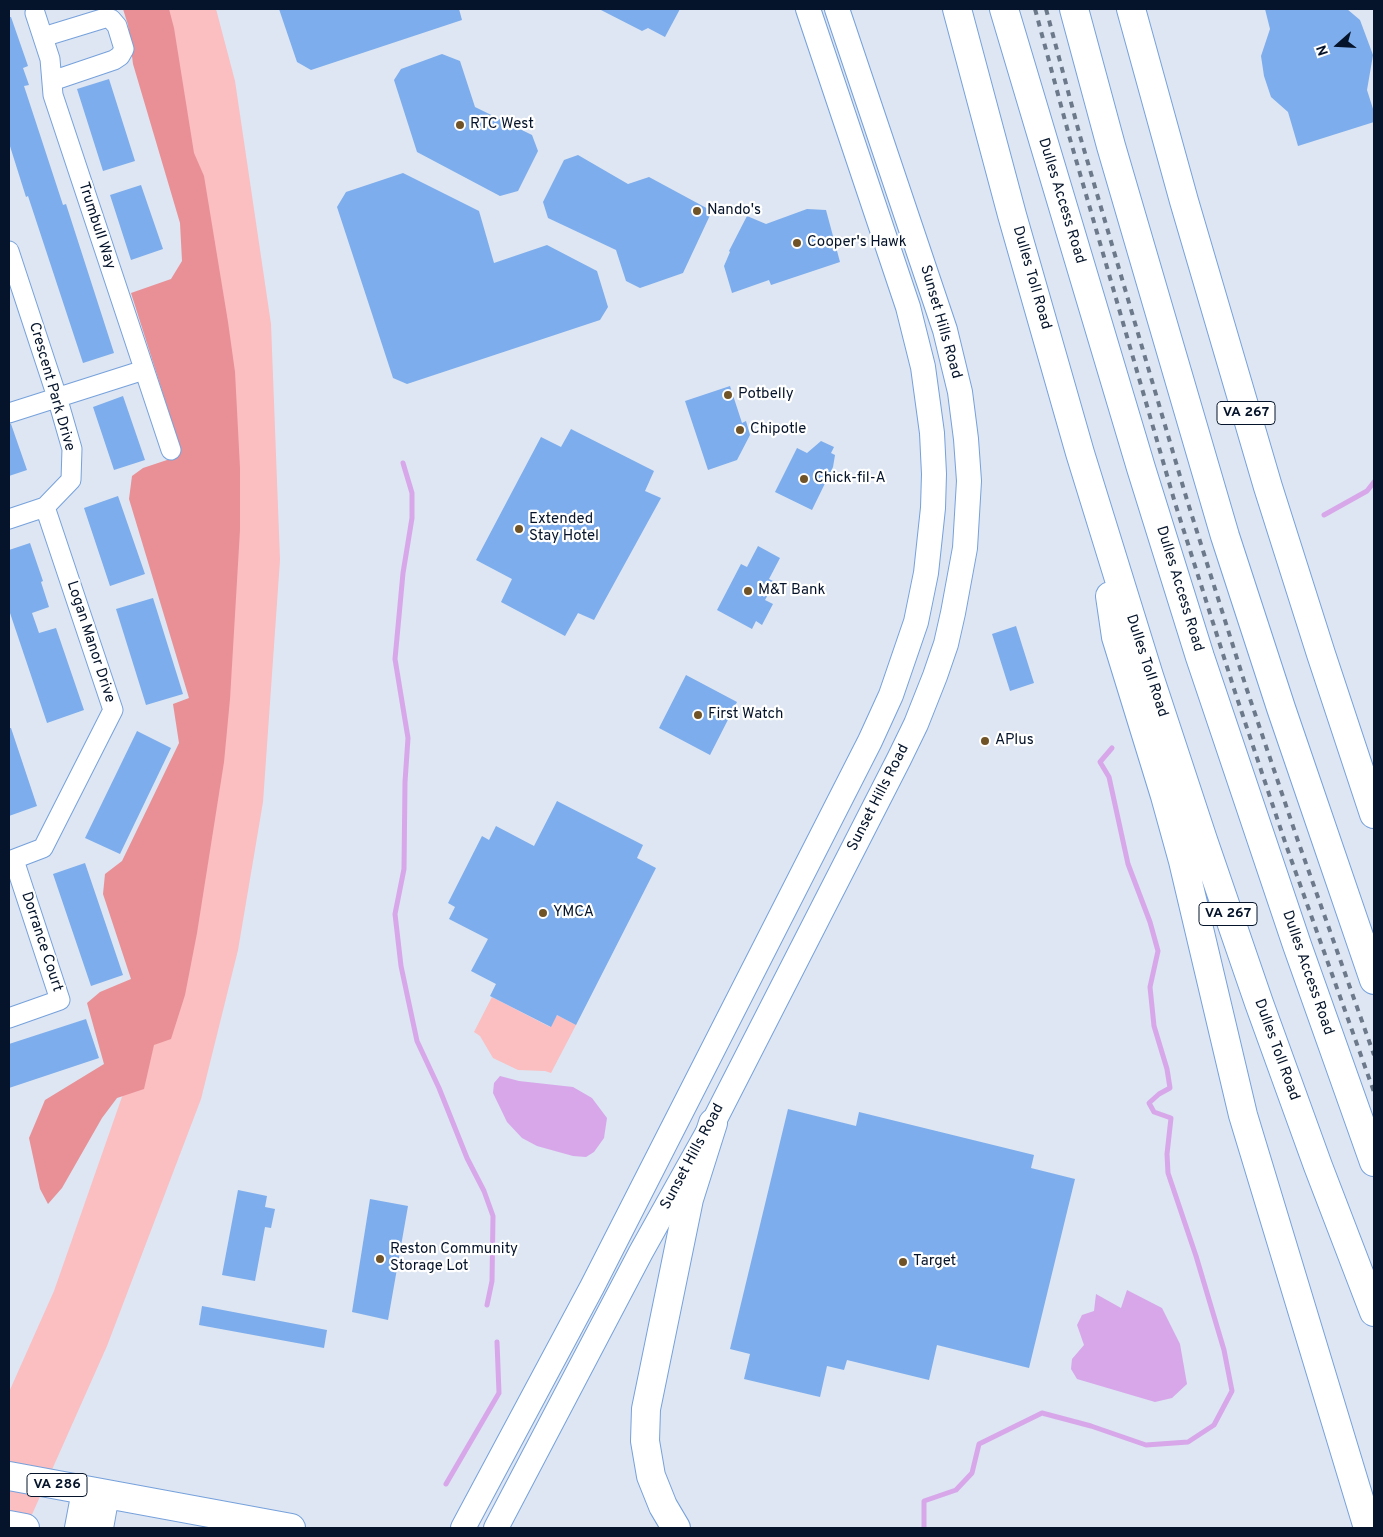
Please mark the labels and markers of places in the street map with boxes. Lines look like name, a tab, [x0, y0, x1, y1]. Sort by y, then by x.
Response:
place label: RTC West	[470, 116, 534, 134]
marker: RTC West	[454, 119, 466, 131]
place label: Nando's	[707, 202, 761, 220]
marker: Nando's	[691, 205, 703, 217]
place label: Cooper's Hawk	[807, 234, 907, 252]
marker: Cooper's Hawk	[791, 237, 803, 249]
place label: Potbelly	[738, 386, 794, 404]
marker: Potbelly	[722, 389, 734, 401]
place label: Chipotle	[750, 421, 806, 439]
marker: Chipotle	[734, 424, 746, 436]
place label: Chick-fil-A	[814, 470, 886, 488]
marker: Chick-fil-A	[798, 473, 810, 485]
place label: Extended Stay Hotel	[529, 511, 599, 546]
marker: Extended Stay Hotel	[513, 523, 525, 535]
place label: M&T Bank	[758, 582, 825, 600]
marker: M&T Bank	[742, 585, 754, 597]
place label: First Watch	[708, 706, 783, 724]
marker: First Watch	[692, 709, 704, 721]
place label: APlus	[995, 732, 1034, 750]
marker: APlus	[979, 735, 991, 747]
place label: YMCA	[553, 904, 594, 922]
marker: YMCA	[537, 907, 549, 919]
place label: Reston Community Storage Lot	[390, 1241, 518, 1276]
marker: Reston Community Storage Lot	[374, 1253, 386, 1265]
place label: Target	[913, 1253, 956, 1271]
marker: Target	[897, 1256, 909, 1268]

